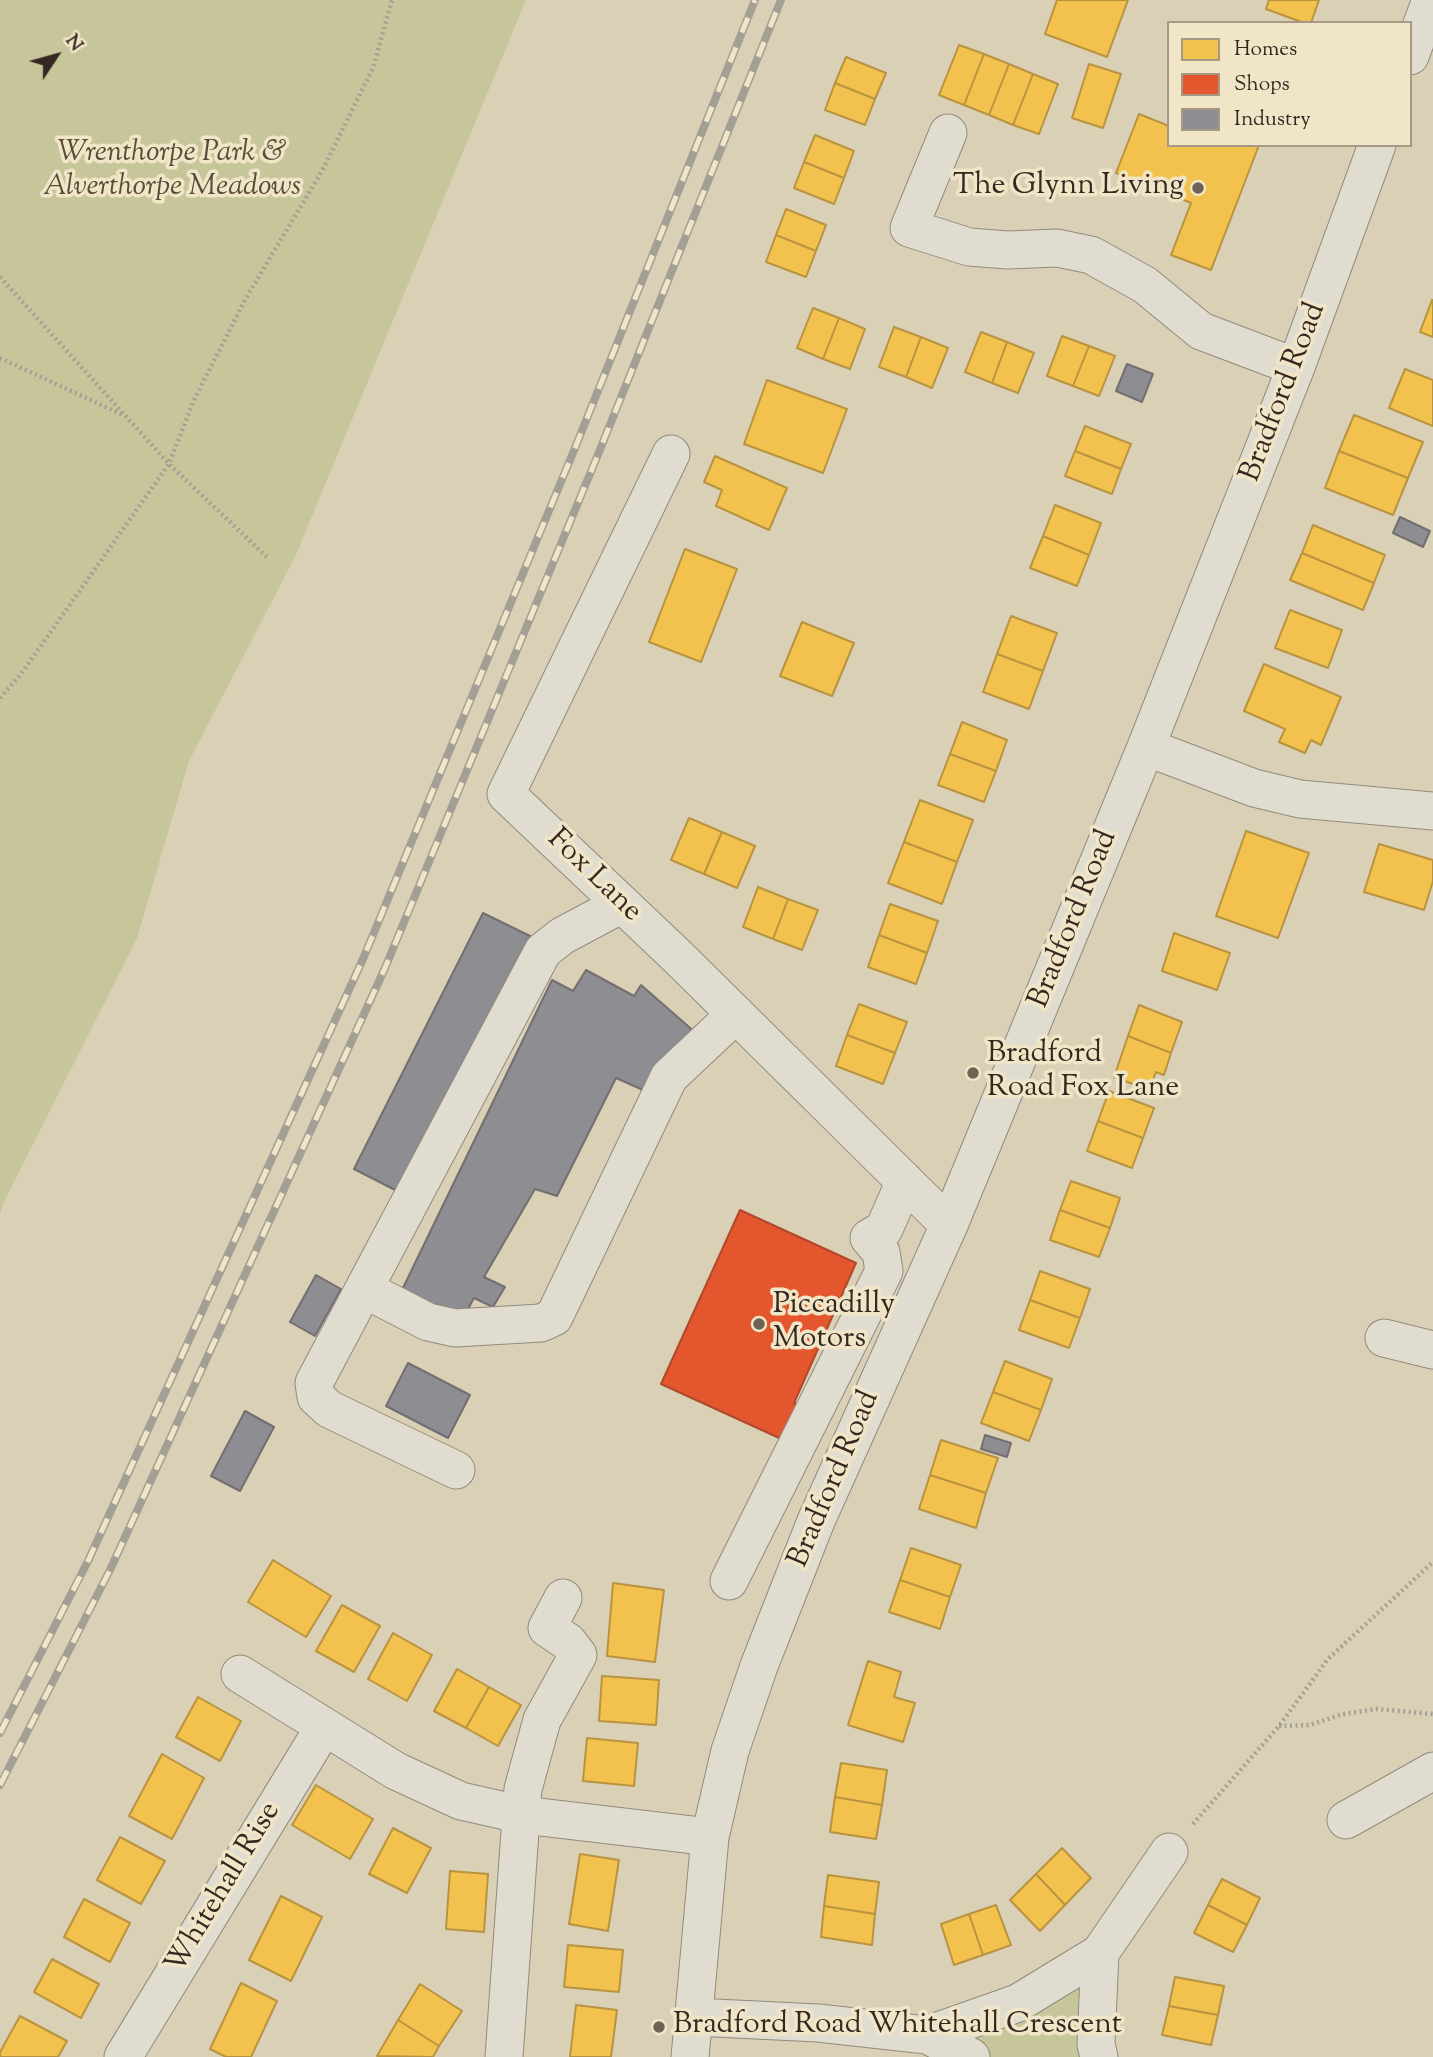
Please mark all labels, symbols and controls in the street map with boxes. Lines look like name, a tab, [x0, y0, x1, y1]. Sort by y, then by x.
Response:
north arrow	[21, 21, 91, 91]
legend	[1167, 21, 1412, 147]
text: N	[58, 29, 89, 57]
text: Homes	[1234, 35, 1297, 65]
text: Shops	[1234, 70, 1290, 100]
text: Industry	[1234, 105, 1311, 135]
park label: Wrenthorpe Park & Alverthorpe Meadows	[43, 137, 301, 208]
place label: The Glynn Living	[953, 170, 1184, 206]
marker: The Glynn Living	[1190, 180, 1206, 196]
street label: Bradford Road	[1234, 298, 1336, 488]
street label: Fox Lane	[538, 823, 648, 931]
street label: Bradford Road	[1023, 826, 1127, 1014]
place label: Bradford Road Fox Lane	[987, 1038, 1179, 1108]
marker: Bradford Road Fox Lane	[965, 1065, 981, 1081]
place label: Piccadilly Motors	[773, 1289, 895, 1360]
marker: Piccadilly Motors	[751, 1316, 767, 1332]
street label: Bradford Road	[783, 1386, 889, 1574]
street label: Whitehall Rise	[160, 1797, 290, 1981]
place label: Bradford Road Whitehall Crescent	[673, 2009, 1122, 2045]
marker: Bradford Road Whitehall Crescent	[651, 2019, 667, 2035]

